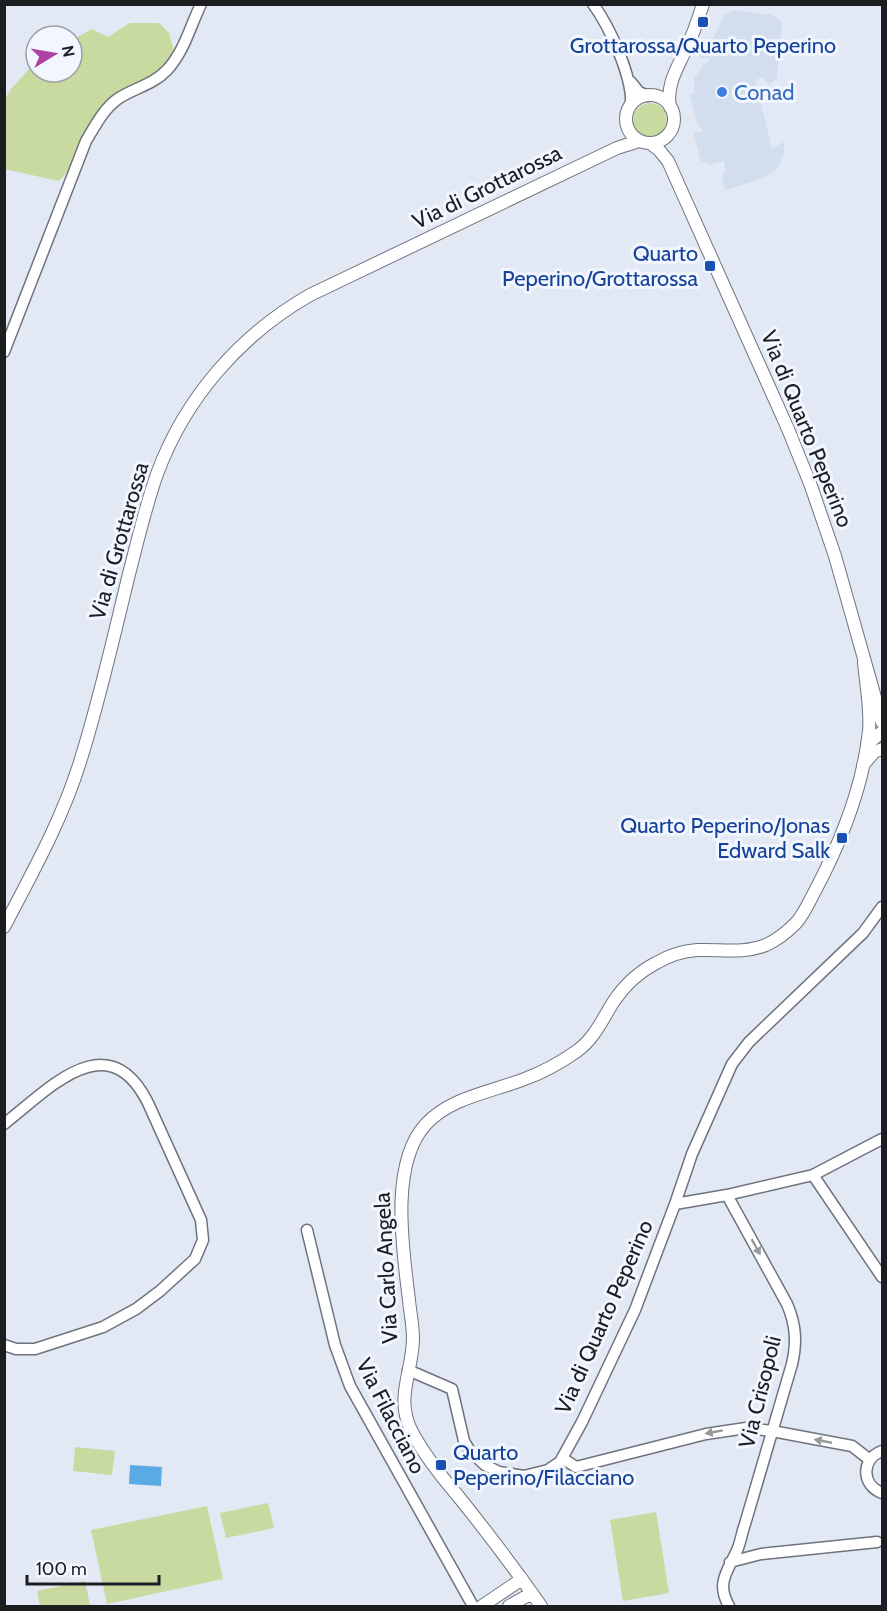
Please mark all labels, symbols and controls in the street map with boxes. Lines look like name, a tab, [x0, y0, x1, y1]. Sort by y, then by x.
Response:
marker: Grottarossa/Quarto Peperino	[696, 15, 710, 29]
north arrow	[24, 24, 84, 84]
place label: Grottarossa/Quarto Peperino	[570, 32, 836, 59]
text: N	[58, 44, 79, 59]
place label: Conad	[734, 79, 794, 106]
marker: Conad	[715, 85, 729, 99]
street label: Via di Grottarossa	[408, 139, 566, 235]
place label: Quarto Peperino/Grottarossa	[502, 240, 698, 292]
marker: Quarto Peperino/Grottarossa	[703, 259, 717, 273]
street label: Via di Quarto Peperino	[755, 327, 859, 531]
street label: Via di Grottarossa	[84, 459, 155, 623]
place label: Quarto Peperino/Jonas Edward Salk	[620, 812, 830, 864]
marker: Quarto Peperino/Jonas Edward Salk	[835, 831, 849, 845]
street label: Via Carlo Angela	[369, 1191, 403, 1344]
street label: Via di Quarto Peperino	[549, 1216, 659, 1418]
one-way arrow	[750, 1238, 760, 1255]
street label: Via Crisopoli	[733, 1333, 787, 1451]
street label: Via Filacciano	[350, 1354, 432, 1478]
one-way arrow	[705, 1428, 724, 1437]
one-way arrow	[814, 1436, 833, 1445]
place label: Quarto Peperino/Filacciano	[453, 1439, 634, 1491]
marker: Quarto Peperino/Filacciano	[434, 1458, 448, 1472]
scale bar	[27, 1548, 159, 1586]
text: 100 m	[36, 1558, 87, 1580]

